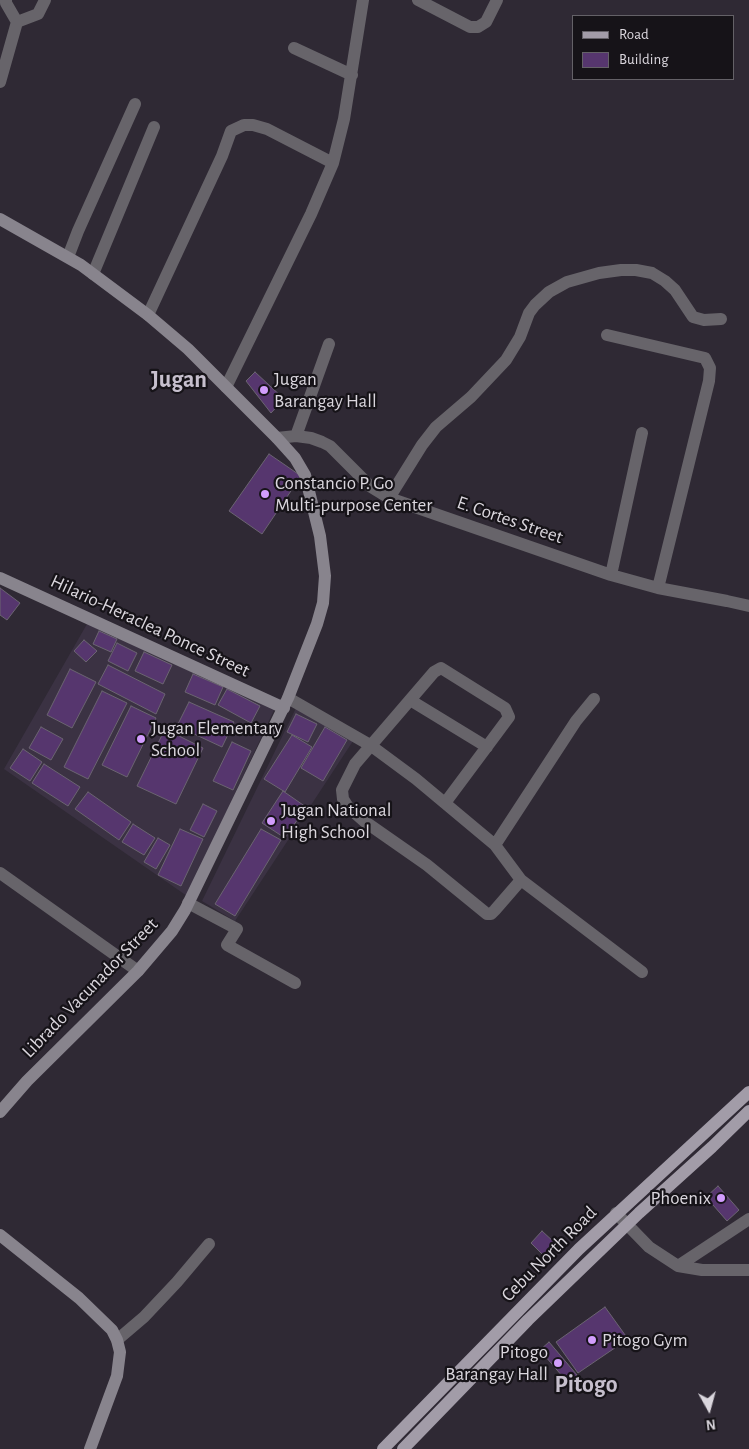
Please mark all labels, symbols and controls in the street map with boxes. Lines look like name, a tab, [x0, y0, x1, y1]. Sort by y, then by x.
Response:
legend	[572, 15, 734, 80]
text: Road	[619, 27, 649, 42]
text: Building	[619, 52, 669, 67]
district label: Jugan	[151, 366, 207, 394]
place label: Jugan Barangay Hall	[274, 368, 377, 412]
marker: Jugan Barangay Hall	[258, 384, 270, 396]
place label: Constancio P. Go Multi-purpose Center	[275, 472, 432, 516]
marker: Constancio P. Go Multi-purpose Center	[259, 488, 271, 500]
street label: E. Cortes Street	[454, 491, 566, 549]
street label: Hilario-Heraclea Ponce Street	[47, 570, 253, 682]
place label: Jugan Elementary School	[151, 717, 282, 761]
marker: Jugan Elementary School	[135, 733, 147, 745]
place label: Jugan National High School	[281, 799, 391, 843]
marker: Jugan National High School	[265, 815, 277, 827]
street label: Librado Vacunador Street	[17, 913, 163, 1063]
place label: Phoenix	[650, 1187, 711, 1209]
marker: Phoenix	[715, 1192, 727, 1204]
street label: Cebu North Road	[497, 1202, 601, 1306]
place label: Pitogo Gym	[602, 1329, 688, 1351]
marker: Pitogo Gym	[586, 1334, 598, 1346]
place label: Pitogo Barangay Hall	[445, 1341, 548, 1385]
marker: Pitogo Barangay Hall	[552, 1357, 564, 1369]
district label: Pitogo	[554, 1371, 618, 1399]
north arrow	[684, 1384, 734, 1434]
text: N	[705, 1416, 717, 1431]

